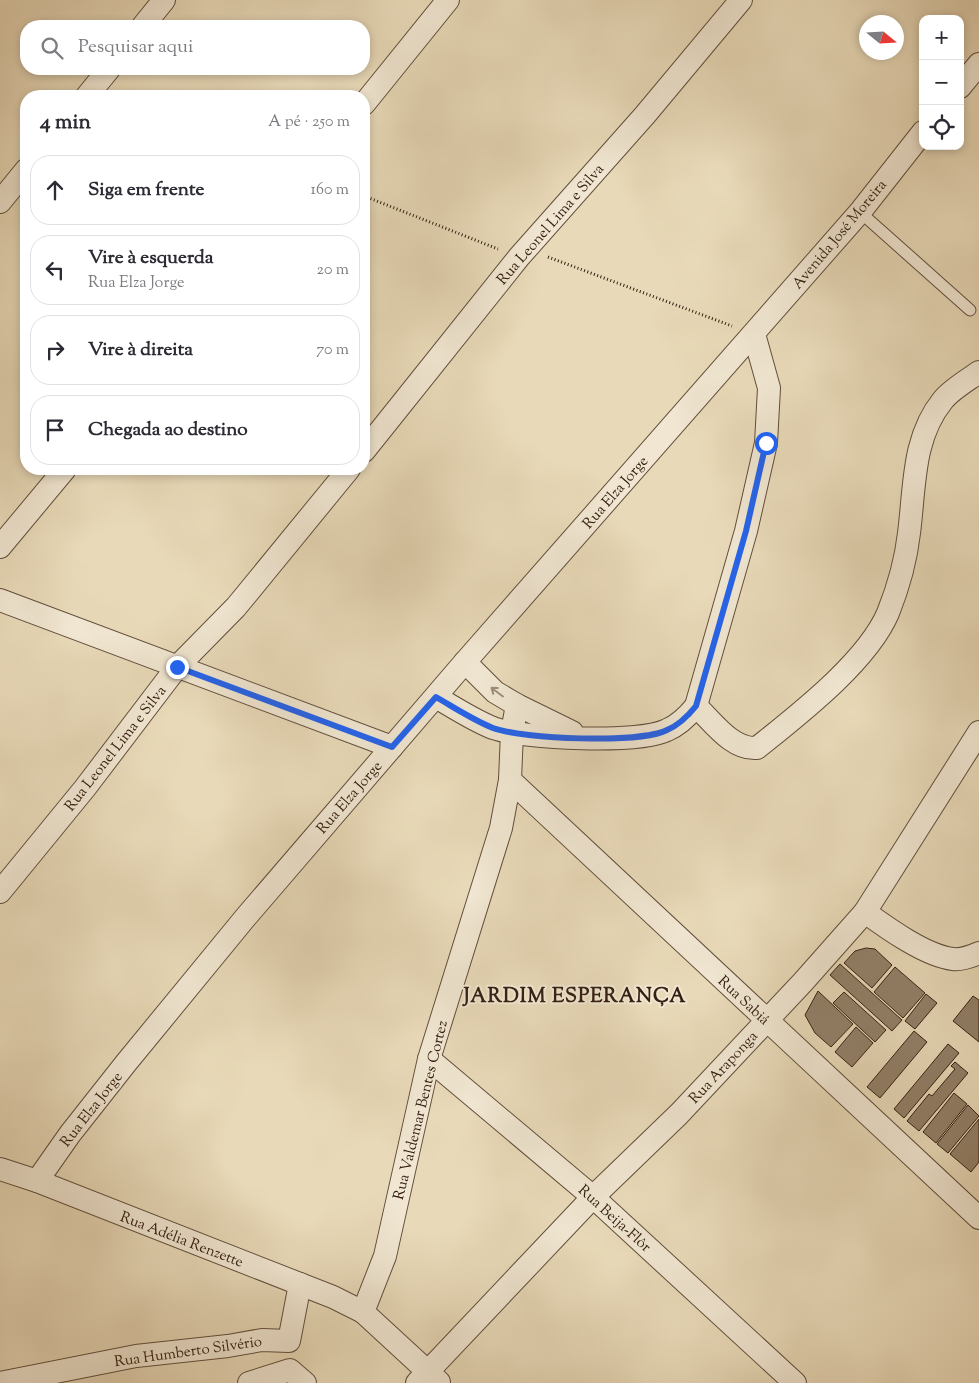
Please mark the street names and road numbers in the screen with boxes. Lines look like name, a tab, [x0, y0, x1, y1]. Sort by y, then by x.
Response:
street label: Rua Leonel Lima e Silva	[493, 160, 610, 290]
street label: Avenida José Moreira	[788, 176, 892, 294]
street label: Rua Elza Jorge	[579, 452, 654, 534]
street label: Rua Leonel Lima e Silva	[60, 682, 172, 816]
street label: Rua Elza Jorge	[313, 757, 388, 839]
street label: Rua Sabiá	[712, 972, 774, 1031]
street label: Rua Valdemar Bentes Cortez	[389, 1018, 454, 1202]
street label: Rua Araponga	[685, 1027, 763, 1109]
street label: Rua Elza Jorge	[56, 1068, 128, 1152]
street label: Rua Beija-Flôr	[573, 1181, 655, 1258]
street label: Rua Adélia Renzette	[117, 1207, 246, 1274]
street label: Rua Humberto Silvério	[113, 1332, 263, 1373]

